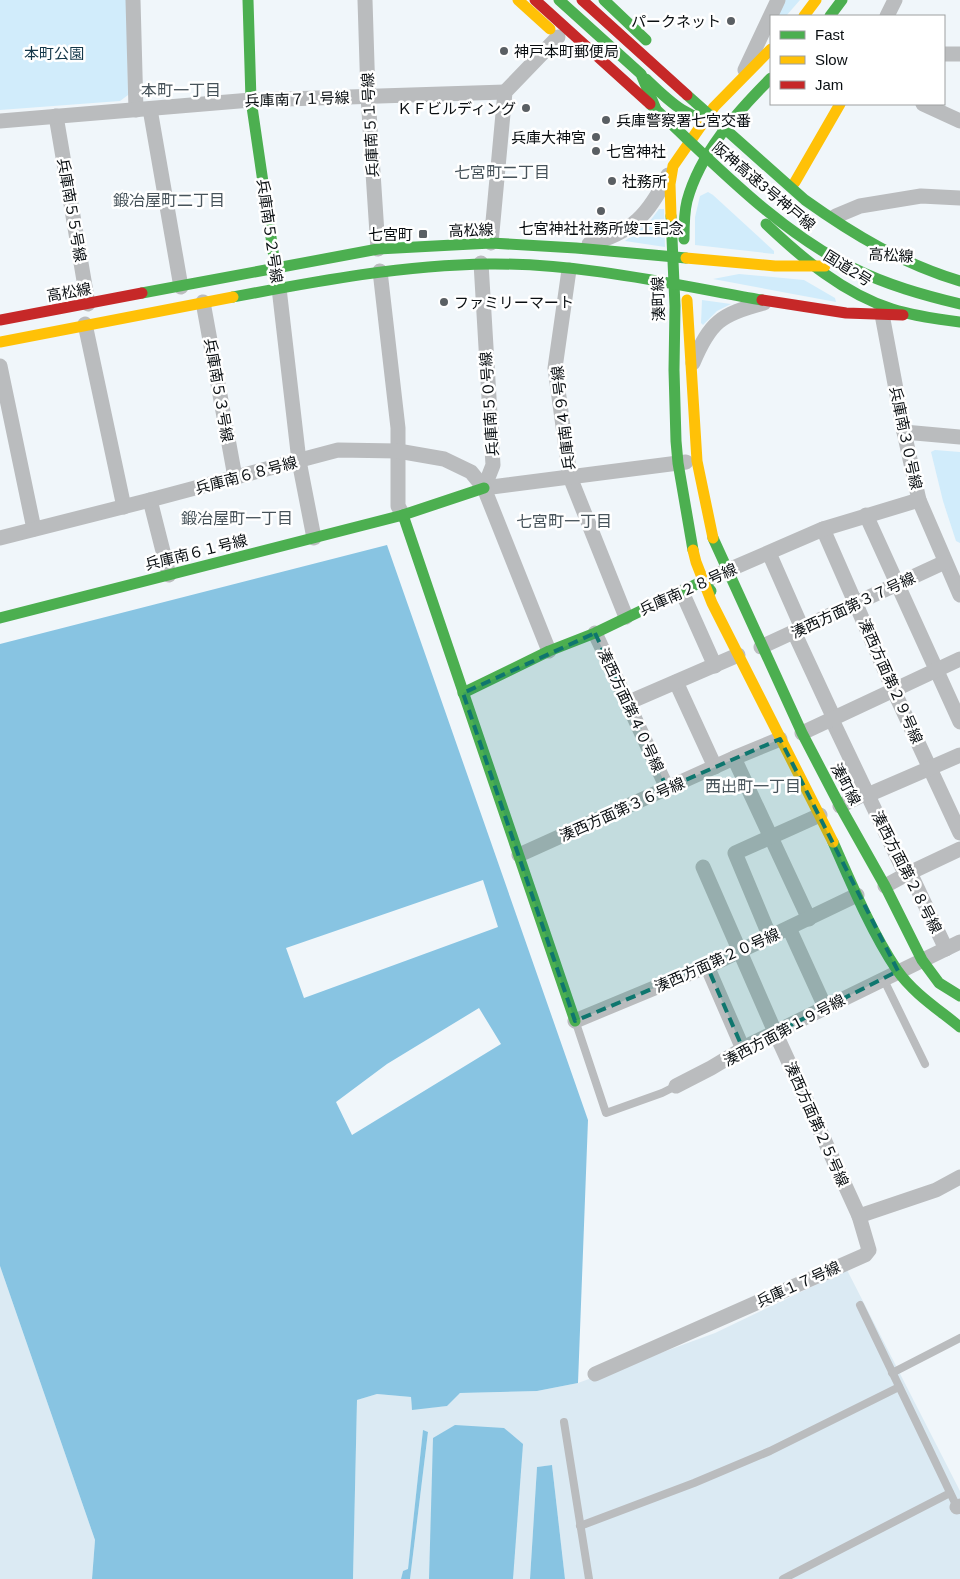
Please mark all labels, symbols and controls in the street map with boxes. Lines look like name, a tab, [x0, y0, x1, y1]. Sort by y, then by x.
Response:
place label: パークネット	[631, 13, 721, 30]
marker: パークネット	[725, 15, 737, 27]
legend	[770, 15, 945, 105]
text: Fast	[815, 26, 845, 43]
place label: 神戸本町郵便局	[514, 43, 619, 60]
park label: 本町公園	[24, 45, 84, 62]
marker: 神戸本町郵便局	[498, 45, 510, 57]
text: Slow	[815, 51, 848, 68]
street label: 兵庫南５１号線	[359, 72, 381, 178]
text: Jam	[815, 76, 843, 93]
district label: 本町一丁目	[141, 82, 221, 99]
street label: 兵庫南７１号線	[244, 89, 350, 109]
place label: ＫＦビルディング	[397, 100, 516, 117]
marker: ＫＦビルディング	[520, 102, 532, 114]
place label: 兵庫警察署七宮交番	[616, 112, 751, 129]
marker: 兵庫警察署七宮交番	[600, 114, 612, 126]
place label: 兵庫大神宮	[511, 129, 586, 146]
marker: 兵庫大神宮	[590, 131, 602, 143]
street label: 阪神高速3号神戸線	[709, 138, 819, 234]
place label: 七宮神社	[606, 143, 666, 160]
marker: 七宮神社	[590, 145, 602, 157]
street label: 兵庫南５５号線	[55, 157, 89, 263]
district label: 七宮町二丁目	[454, 164, 550, 181]
place label: 社務所	[622, 173, 667, 190]
marker: 社務所	[606, 175, 618, 187]
street label: 兵庫南５２号線	[254, 178, 286, 284]
district label: 鍛冶屋町二丁目	[113, 192, 225, 209]
marker: 七宮神社社務所竣工記念	[595, 205, 607, 217]
place label: 七宮神社社務所竣工記念	[518, 220, 684, 237]
street label: 高松線	[448, 221, 494, 239]
place label: 七宮町	[368, 226, 413, 243]
marker: 七宮町	[417, 228, 429, 240]
street label: 高松線	[868, 245, 914, 265]
street label: 国道2号	[821, 247, 875, 289]
street label: 湊町線	[649, 276, 667, 322]
street label: 高松線	[45, 280, 93, 304]
place label: ファミリーマート	[454, 294, 574, 311]
marker: ファミリーマート	[438, 296, 450, 308]
street label: 兵庫南５３号線	[202, 337, 236, 443]
street label: 兵庫南５０号線	[477, 351, 501, 457]
street label: 兵庫南４９号線	[548, 365, 578, 471]
street label: 兵庫南３０号線	[887, 385, 925, 491]
street label: 兵庫南６８号線	[193, 453, 299, 497]
district label: 鍛冶屋町一丁目	[181, 510, 293, 527]
district label: 七宮町一丁目	[516, 513, 612, 530]
street label: 兵庫南６１号線	[143, 531, 249, 573]
street label: 兵庫南２８号線	[637, 560, 739, 618]
street label: 湊西方面第３７号線	[788, 569, 918, 641]
street label: 湊西方面第２９号線	[856, 616, 926, 746]
street label: 湊西方面第４０号線	[595, 645, 667, 775]
street label: 湊町線	[828, 760, 864, 808]
street label: 湊西方面第３６号線	[557, 774, 687, 844]
district label: 西出町一丁目	[705, 778, 801, 795]
street label: 湊西方面第２８号線	[869, 808, 945, 936]
street label: 湊西方面第２０号線	[652, 925, 782, 995]
street label: 湊西方面第１９号線	[720, 991, 848, 1069]
street label: 湊西方面第２５号線	[782, 1059, 852, 1189]
street label: 兵庫１７号線	[753, 1258, 843, 1310]

